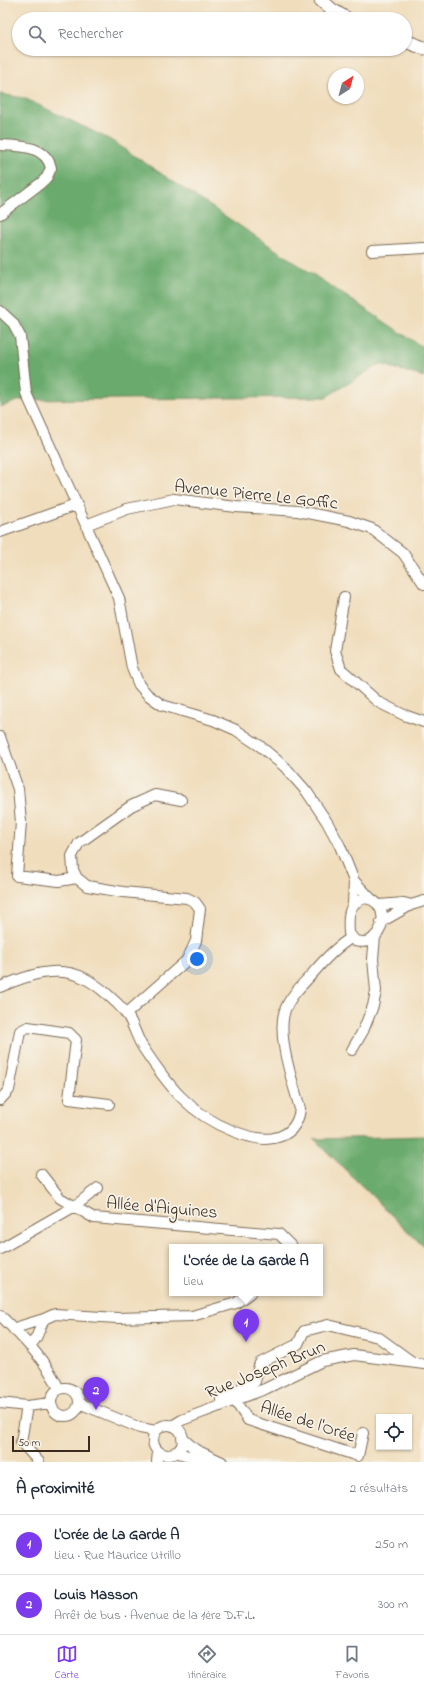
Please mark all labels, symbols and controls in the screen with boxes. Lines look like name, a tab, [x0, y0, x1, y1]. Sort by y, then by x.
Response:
search box	[12, 12, 412, 56]
icon: search	[26, 23, 48, 45]
text: Rechercher	[58, 23, 123, 45]
north arrow	[328, 68, 364, 104]
street label: Avenue Pierre Le Goffic	[173, 474, 339, 518]
your location	[187, 949, 207, 969]
street label: Allée d'Aiguines	[105, 1191, 219, 1228]
popup	[169, 1244, 323, 1296]
text: L'Orée de La Garde A	[183, 1250, 309, 1272]
text: Lieu	[183, 1272, 204, 1291]
pin: 1	[233, 1309, 259, 1342]
street label: Rue Joseph Brun	[202, 1335, 330, 1407]
pin: 2	[83, 1377, 109, 1410]
street label: Allée de l'Orée	[256, 1395, 359, 1451]
map controls	[376, 1414, 412, 1450]
button: locate	[376, 1414, 412, 1450]
scale bar	[12, 1434, 90, 1453]
text: 50 m	[18, 1435, 40, 1451]
text: À proximité	[16, 1476, 94, 1501]
text: 2 résultats	[350, 1479, 408, 1498]
text: L'Orée de La Garde A	[54, 1524, 179, 1546]
text: 1	[27, 1535, 31, 1554]
text: 250 m	[375, 1535, 408, 1554]
text: Lieu · Rue Maurice Utrillo	[54, 1546, 181, 1565]
text: Louis Masson	[54, 1584, 138, 1606]
text: 2	[26, 1595, 32, 1614]
text: 300 m	[378, 1595, 408, 1614]
text: Arrêt de bus · Avenue de la 1ère D.F.L.	[54, 1606, 255, 1625]
tab: Carte	[55, 1643, 79, 1683]
tab: Itinéraire	[188, 1643, 226, 1683]
tab: Favoris	[335, 1643, 369, 1683]

